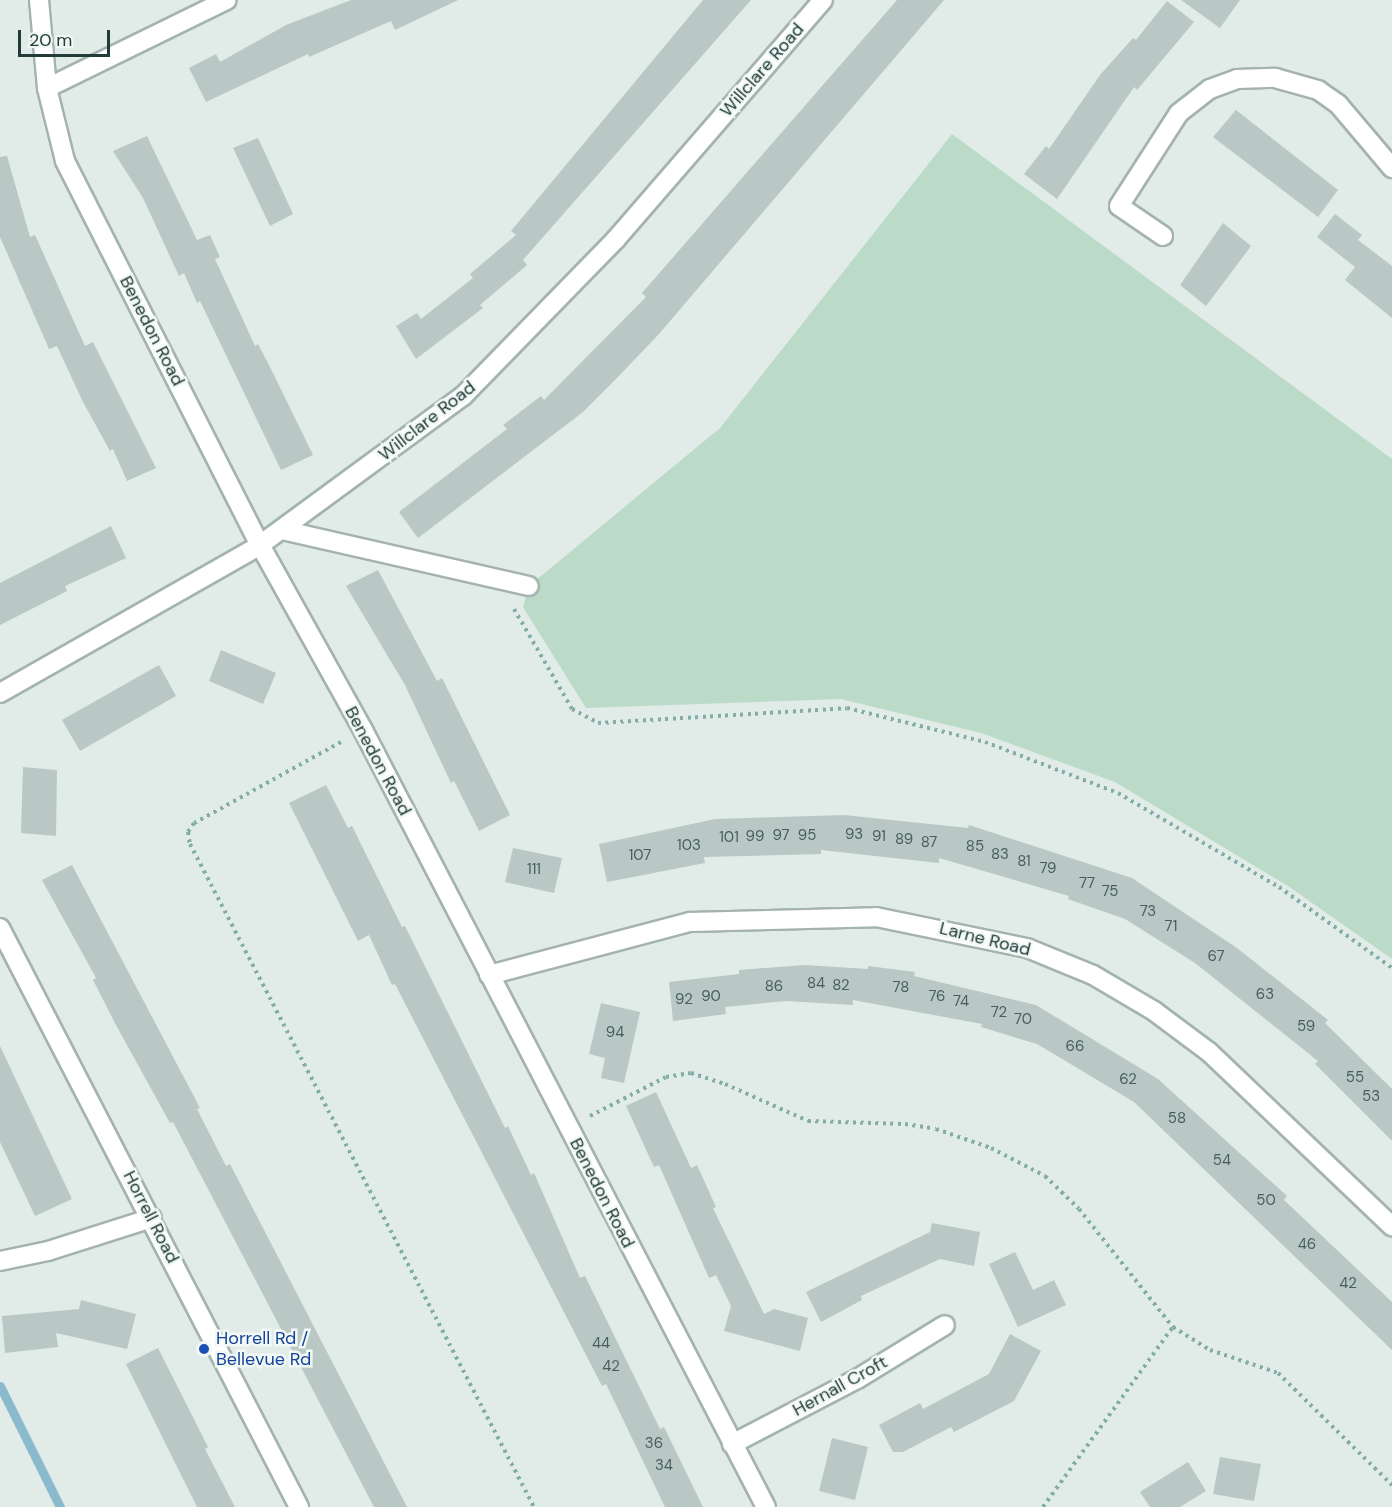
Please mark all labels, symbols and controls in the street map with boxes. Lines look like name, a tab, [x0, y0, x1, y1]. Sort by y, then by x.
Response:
scale bar	[21, 18, 112, 56]
street label: Willclare Road	[715, 19, 809, 121]
text: 20 m	[29, 28, 72, 52]
street label: Benedon Road	[115, 272, 189, 390]
street label: Willclare Road	[374, 376, 480, 466]
street label: Benedon Road	[340, 703, 416, 819]
house number: 93	[845, 826, 863, 844]
house number: 97	[772, 827, 790, 845]
house number: 95	[798, 827, 816, 845]
house number: 99	[746, 828, 764, 846]
house number: 91	[872, 828, 886, 846]
house number: 101	[719, 829, 739, 847]
house number: 89	[895, 831, 913, 849]
house number: 87	[921, 834, 937, 852]
house number: 103	[677, 837, 701, 855]
house number: 85	[966, 838, 984, 856]
house number: 83	[991, 846, 1009, 864]
house number: 107	[629, 847, 651, 865]
house number: 81	[1017, 853, 1031, 871]
house number: 79	[1039, 860, 1057, 878]
house number: 111	[527, 861, 541, 879]
house number: 77	[1079, 875, 1095, 893]
house number: 75	[1102, 883, 1118, 901]
house number: 73	[1140, 903, 1156, 921]
street label: Larne Road	[937, 917, 1033, 961]
house number: 71	[1165, 918, 1177, 936]
house number: 67	[1207, 948, 1225, 966]
house number: 84	[807, 975, 825, 993]
house number: 82	[832, 977, 850, 995]
house number: 86	[765, 978, 783, 996]
house number: 78	[893, 979, 909, 997]
house number: 63	[1256, 986, 1274, 1004]
house number: 90	[701, 988, 721, 1006]
house number: 76	[928, 988, 946, 1006]
house number: 92	[675, 991, 693, 1009]
house number: 74	[953, 993, 969, 1011]
house number: 72	[991, 1004, 1007, 1022]
house number: 70	[1014, 1011, 1032, 1029]
house number: 59	[1297, 1018, 1315, 1036]
house number: 94	[606, 1024, 624, 1042]
house number: 66	[1066, 1038, 1084, 1056]
house number: 55	[1346, 1069, 1364, 1087]
house number: 62	[1119, 1071, 1137, 1089]
house number: 53	[1362, 1088, 1380, 1106]
house number: 58	[1168, 1110, 1186, 1128]
street label: Benedon Road	[565, 1134, 639, 1252]
house number: 54	[1213, 1152, 1231, 1170]
street label: Horrell Road	[118, 1167, 184, 1267]
house number: 50	[1256, 1192, 1276, 1210]
house number: 46	[1298, 1236, 1316, 1254]
house number: 42	[1339, 1275, 1357, 1293]
place label: Horrell Rd / Bellevue Rd	[216, 1328, 311, 1370]
house number: 44	[592, 1335, 610, 1353]
marker: Horrell Rd / Bellevue Rd	[197, 1342, 211, 1356]
street label: Hernall Croft	[789, 1351, 891, 1421]
house number: 42	[602, 1358, 620, 1376]
house number: 36	[645, 1435, 663, 1453]
house number: 34	[655, 1457, 673, 1475]

